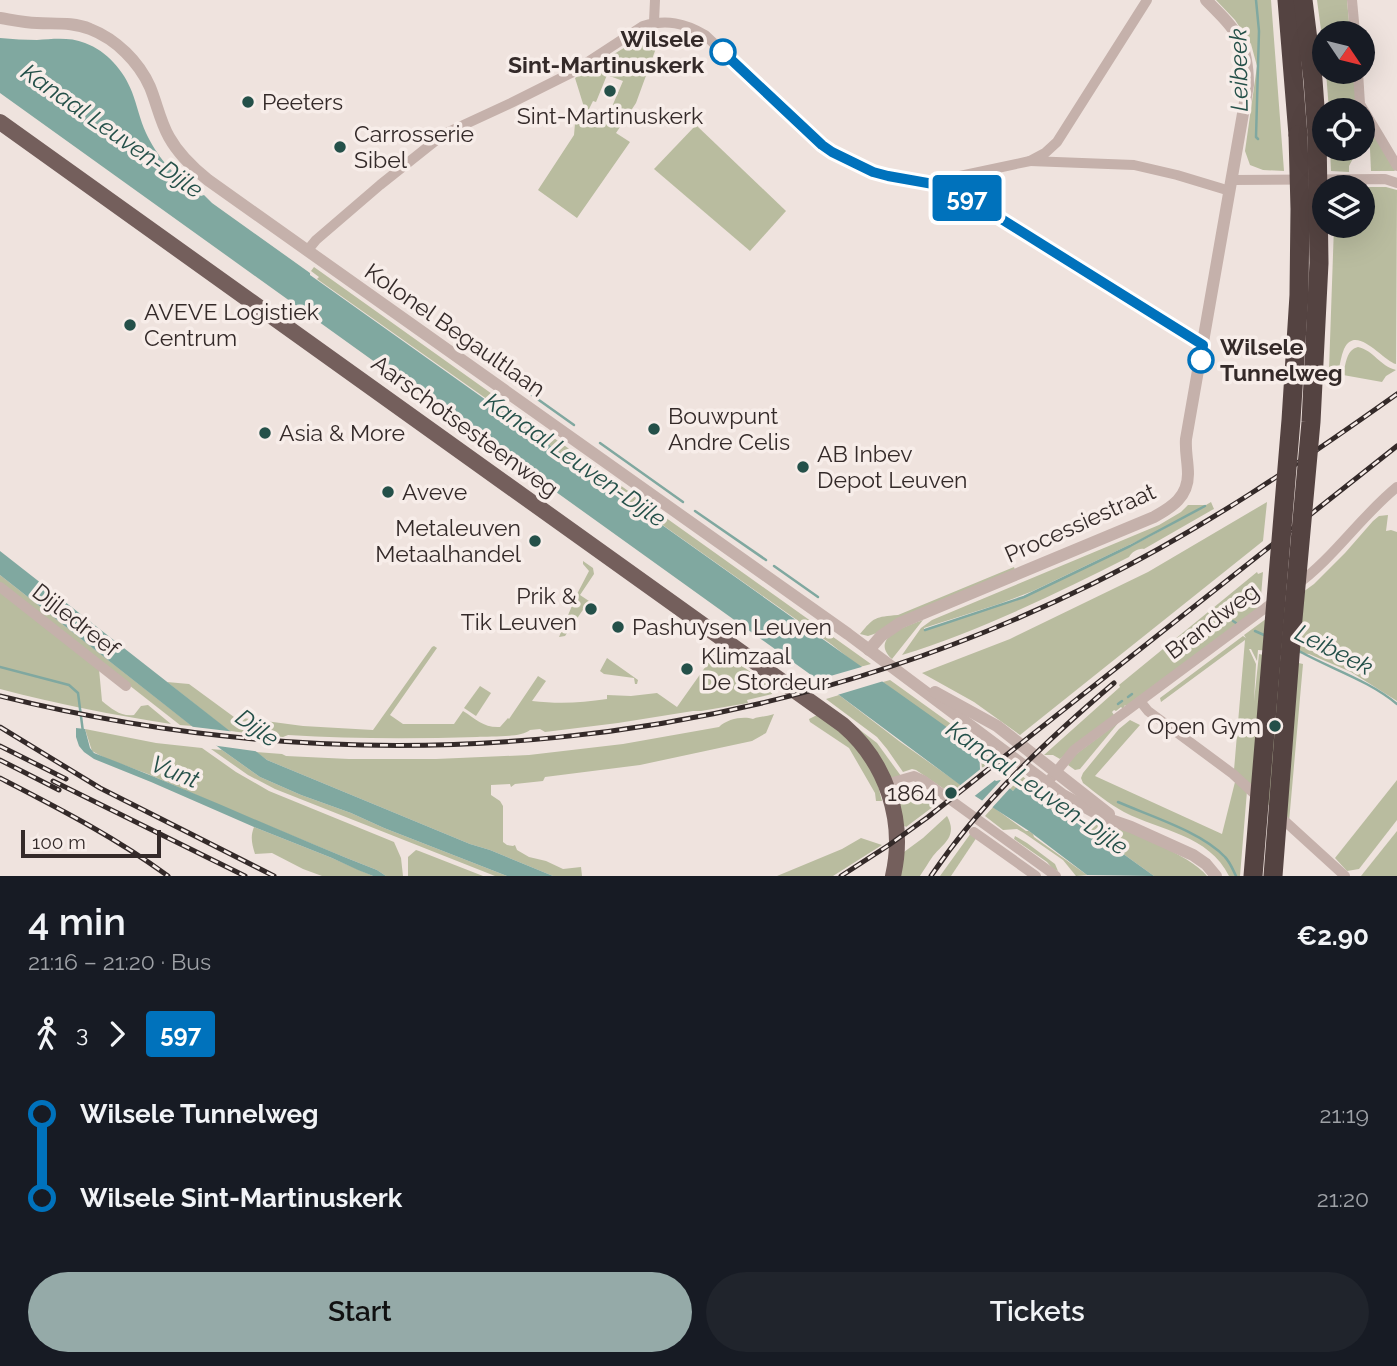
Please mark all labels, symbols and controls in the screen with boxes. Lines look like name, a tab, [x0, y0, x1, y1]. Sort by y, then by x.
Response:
north arrow	[1312, 21, 1376, 84]
map controls	[1312, 21, 1375, 238]
place label: Wilsele Sint-Martinuskerk	[508, 25, 704, 78]
water label: Leibeek	[1223, 28, 1254, 112]
marker: Wilsele Sint-Martinuskerk	[710, 39, 736, 65]
water label: Kanaal Leuven-Dijle	[16, 57, 209, 204]
marker: Sint-Martinuskerk	[602, 83, 618, 99]
place label: Peeters	[262, 88, 343, 115]
marker: Peeters	[240, 94, 256, 110]
button: locate	[1312, 98, 1375, 161]
place label: Sint-Martinuskerk	[517, 102, 703, 129]
place label: Carrosserie Sibel	[354, 120, 474, 173]
marker: Carrosserie Sibel	[332, 139, 348, 155]
line badge: 597	[927, 175, 1007, 221]
button: layers	[1312, 175, 1375, 238]
text: 597	[947, 183, 987, 212]
street label: Kolonel Begaultlaan	[360, 257, 551, 402]
place label: AVEVE Logistiek Centrum	[144, 298, 319, 351]
marker: AVEVE Logistiek Centrum	[122, 317, 138, 333]
place label: Wilsele Tunnelweg	[1220, 333, 1343, 386]
marker: Wilsele Tunnelweg	[1188, 347, 1214, 373]
street label: Aarschotsesteenweg	[367, 349, 564, 502]
water label: Kanaal Leuven-Dijle	[479, 386, 672, 533]
place label: Bouwpunt Andre Celis	[668, 402, 790, 455]
place label: Asia & More	[279, 419, 405, 446]
marker: Bouwpunt Andre Celis	[646, 421, 662, 437]
marker: Asia & More	[257, 425, 273, 441]
place label: AB Inbev Depot Leuven	[817, 440, 967, 493]
marker: AB Inbev Depot Leuven	[795, 459, 811, 475]
street label: Processiestraat	[1000, 477, 1160, 568]
place label: Aveve	[402, 478, 467, 505]
marker: Aveve	[380, 484, 396, 500]
place label: Metaleuven Metaalhandel	[375, 514, 522, 567]
marker: Metaleuven Metaalhandel	[527, 533, 543, 549]
street label: Dijledreef	[27, 577, 126, 663]
street label: Brandweg	[1160, 577, 1264, 664]
place label: Prik & Tik Leuven	[461, 582, 578, 635]
marker: Prik & Tik Leuven	[583, 601, 599, 617]
place label: Pashuysen Leuven	[632, 613, 832, 640]
water label: Leibeek	[1290, 618, 1378, 681]
marker: Pashuysen Leuven	[610, 619, 626, 635]
place label: Klimzaal De Stordeur	[701, 642, 829, 695]
marker: Klimzaal De Stordeur	[679, 661, 695, 677]
water label: Dijle	[230, 702, 285, 753]
place label: Open Gym	[1147, 712, 1261, 739]
water label: Kanaal Leuven-Dijle	[941, 714, 1134, 861]
marker: Open Gym	[1267, 718, 1283, 734]
water label: Vunt	[147, 749, 204, 794]
place label: 1864	[887, 779, 937, 806]
marker: 1864	[943, 785, 959, 801]
scale bar	[21, 827, 161, 859]
text: 100 m	[32, 831, 86, 853]
text: 4 min	[28, 899, 126, 944]
text: €2.90	[1296, 921, 1369, 951]
text: 21:16 – 21:20 · Bus	[28, 948, 211, 975]
icon: walk	[28, 1015, 66, 1053]
icon: forward	[98, 1015, 136, 1053]
text: 597	[160, 1019, 201, 1048]
text: 3	[76, 1020, 88, 1047]
text: Wilsele Tunnelweg	[80, 1099, 319, 1129]
text: 21:19	[1320, 1101, 1369, 1128]
text: Wilsele Sint-Martinuskerk	[80, 1183, 402, 1213]
text: 21:20	[1317, 1185, 1369, 1212]
button: Start	[28, 1272, 692, 1352]
button: Tickets	[706, 1272, 1369, 1352]

